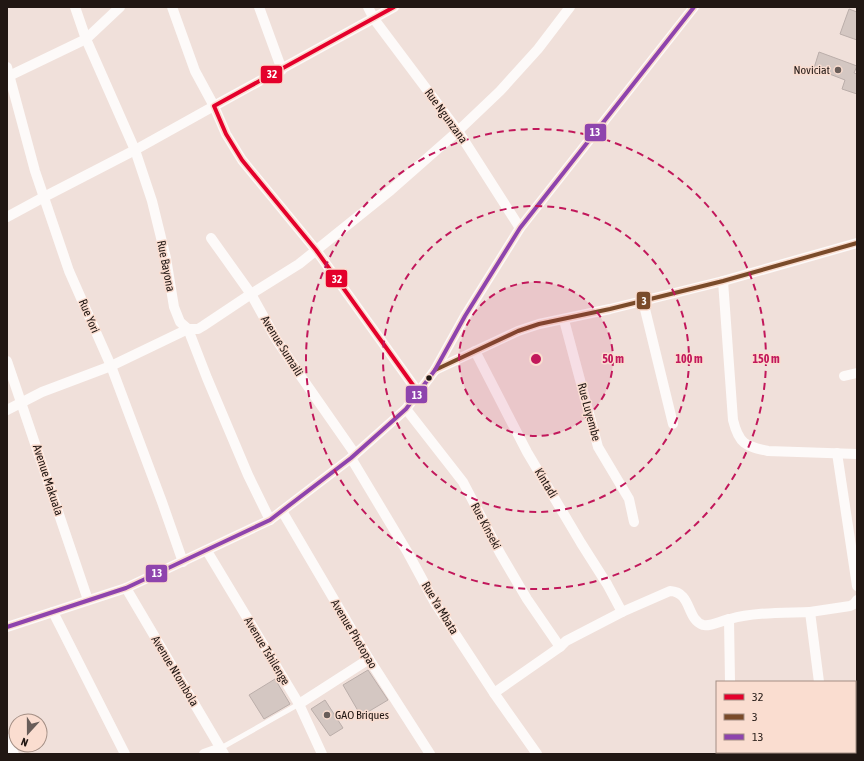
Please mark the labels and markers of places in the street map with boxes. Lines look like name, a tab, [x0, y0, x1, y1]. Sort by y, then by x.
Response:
place label: Noviciat	[793, 63, 831, 77]
marker: Noviciat	[833, 65, 843, 75]
centre of rings	[529, 352, 543, 366]
unlabelled marker	[424, 373, 434, 383]
place label: GAO Briques	[335, 708, 389, 722]
marker: GAO Briques	[322, 710, 332, 720]

